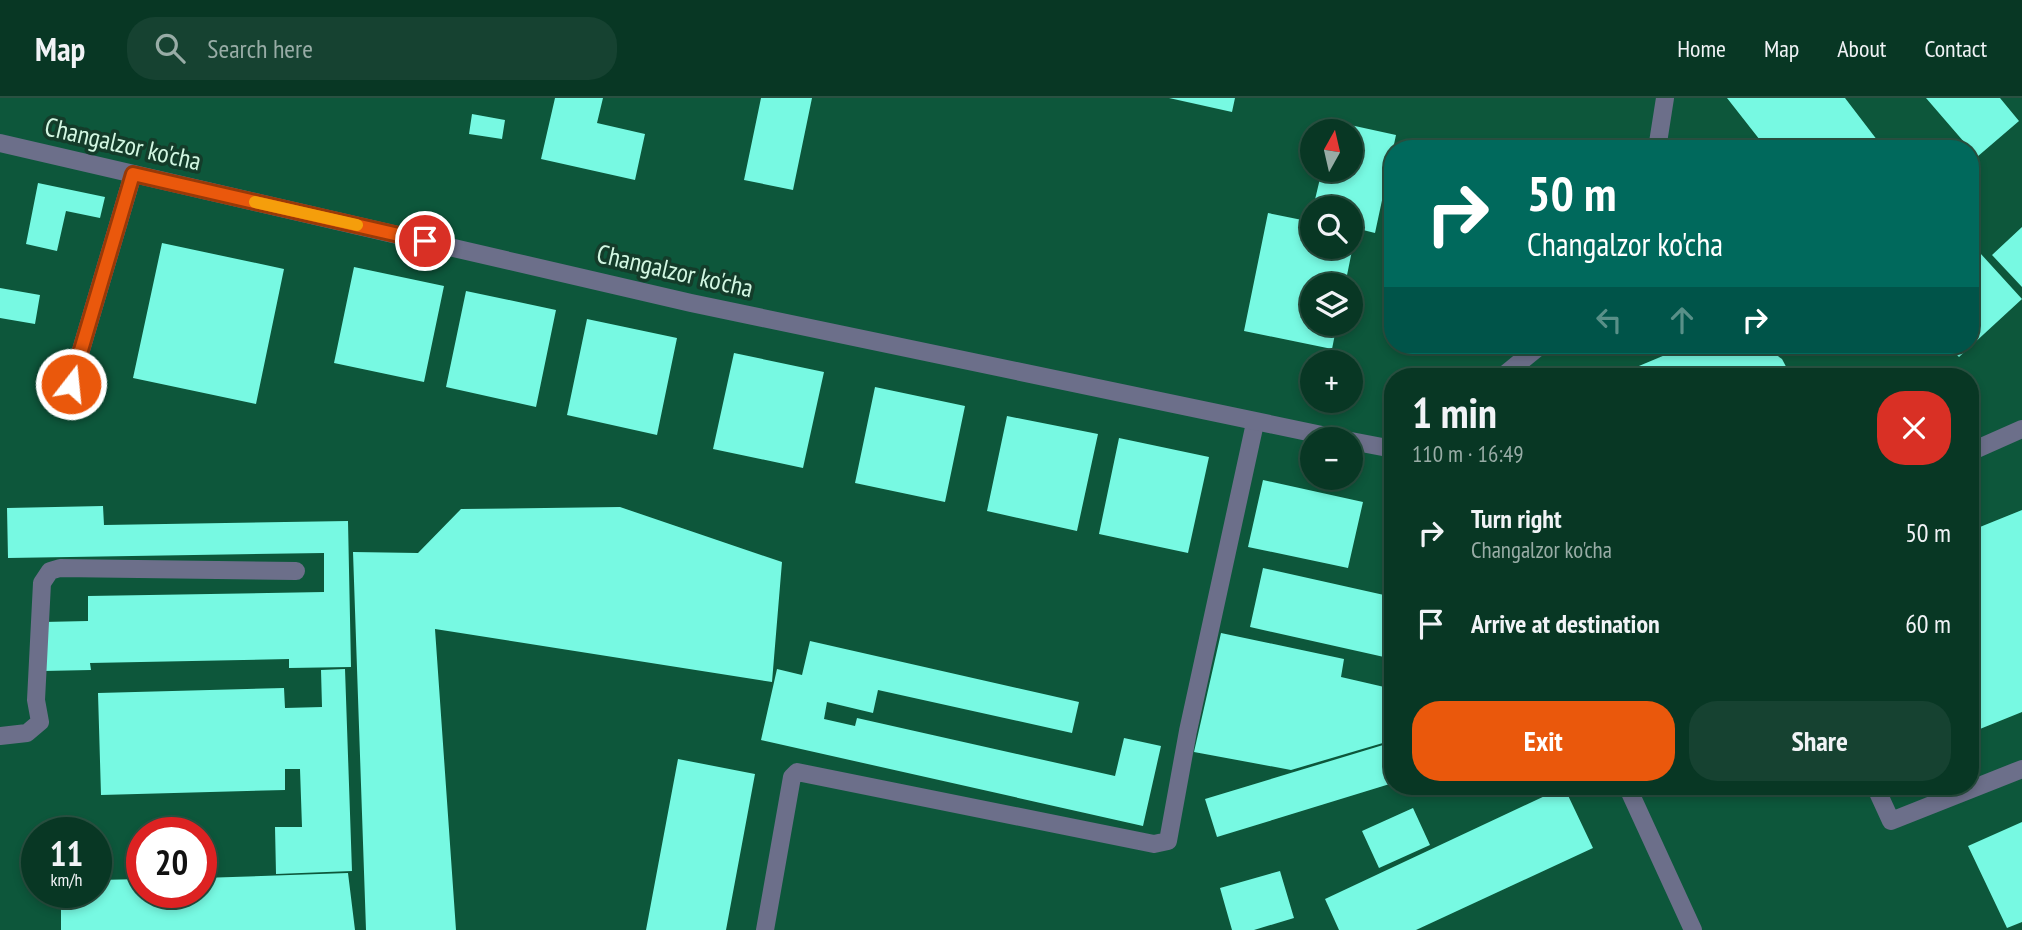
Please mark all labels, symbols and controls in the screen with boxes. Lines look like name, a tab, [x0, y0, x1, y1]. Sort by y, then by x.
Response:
search box	[127, 17, 617, 80]
text: Map	[35, 27, 85, 70]
icon: search	[151, 29, 189, 67]
text: Search here	[207, 32, 313, 65]
text: Home	[1677, 33, 1726, 64]
text: Map	[1764, 33, 1799, 64]
text: About	[1837, 33, 1886, 64]
text: Contact	[1924, 33, 1987, 64]
street label: Changalzor ko'cha	[42, 110, 204, 178]
north arrow	[1300, 119, 1363, 182]
map controls	[1300, 119, 1363, 490]
text: 50 m	[1527, 161, 1616, 225]
icon: right	[1412, 168, 1503, 259]
button: search	[1300, 196, 1363, 259]
pin	[395, 211, 455, 271]
icon: arrive	[406, 222, 444, 260]
text: Changalzor ko'cha	[1527, 223, 1723, 265]
street label: Changalzor ko'cha	[594, 237, 756, 305]
button: layers	[1300, 273, 1363, 336]
icon: left	[1590, 301, 1628, 339]
icon: ahead	[1663, 301, 1701, 339]
icon: right	[1736, 301, 1774, 339]
position arrow	[34, 347, 108, 421]
button: +	[1300, 350, 1363, 413]
text: 1 min	[1412, 385, 1497, 440]
button: close	[1877, 391, 1951, 465]
button: −	[1300, 427, 1363, 490]
text: 110 m · 16:49	[1412, 439, 1524, 468]
text: Turn right	[1471, 502, 1562, 535]
icon: right	[1412, 514, 1450, 552]
text: 50 m	[1905, 516, 1951, 549]
text: Changalzor ko'cha	[1471, 535, 1612, 564]
icon: arrive	[1412, 605, 1450, 643]
text: Arrive at destination	[1471, 607, 1660, 640]
text: 60 m	[1905, 607, 1951, 640]
button: Exit	[1412, 701, 1675, 781]
button: Share	[1689, 701, 1951, 781]
speed limit sign: 20	[126, 817, 217, 908]
text: 11	[50, 830, 83, 876]
text: km/h	[51, 868, 82, 891]

